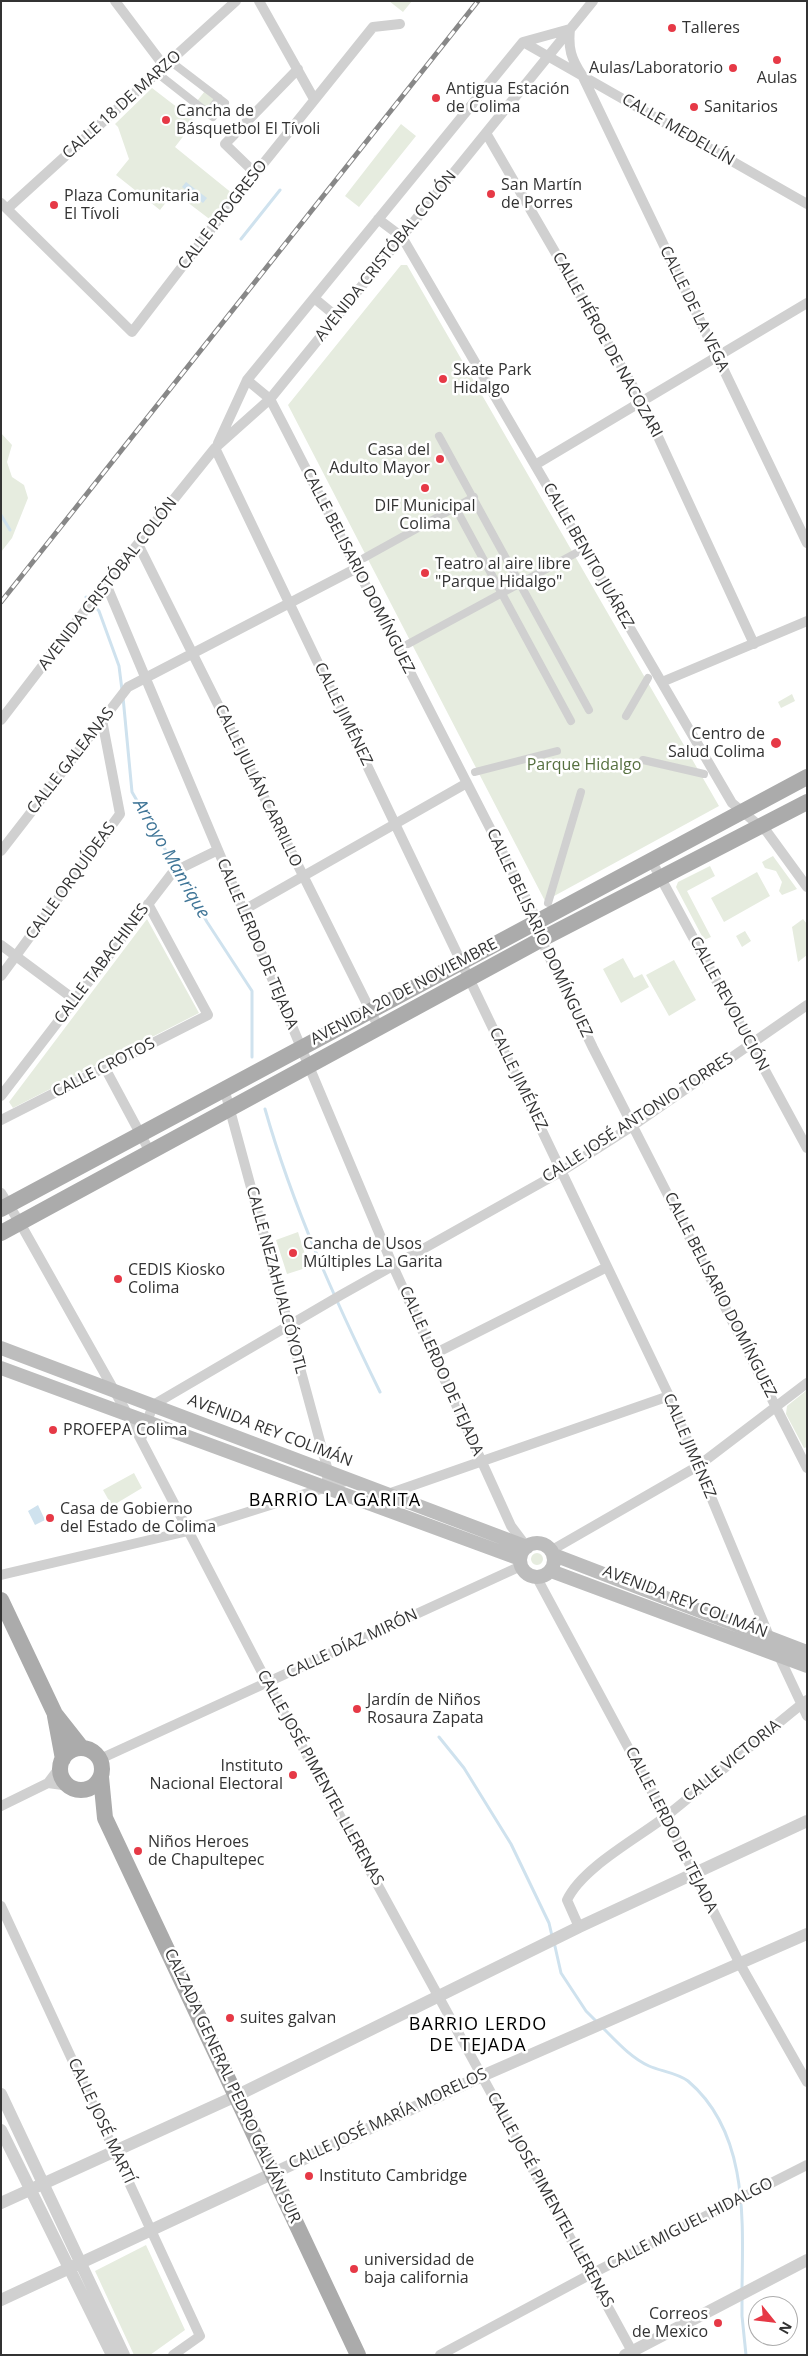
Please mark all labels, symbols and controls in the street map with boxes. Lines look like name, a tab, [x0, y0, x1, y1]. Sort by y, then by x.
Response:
place label: Talleres	[682, 18, 740, 38]
marker: Talleres	[666, 22, 678, 34]
street label: CALLE 18 DE MARZO	[59, 47, 185, 163]
marker: Aulas	[771, 54, 783, 66]
place label: Aulas/Laboratorio	[589, 58, 723, 78]
marker: Aulas/Laboratorio	[727, 62, 739, 74]
place label: Aulas	[757, 68, 797, 88]
place label: Antigua Estación de Colima	[446, 79, 569, 117]
street label: CALLE MEDELLÍN	[618, 90, 738, 170]
marker: Antigua Estación de Colima	[430, 92, 442, 104]
place label: Sanitarios	[704, 97, 778, 117]
place label: Cancha de Básquetbol El Tívoli	[176, 101, 320, 139]
marker: Sanitarios	[688, 101, 700, 113]
marker: Cancha de Básquetbol El Tívoli	[160, 114, 172, 126]
street label: CALLE PROGRESO	[174, 156, 272, 274]
street label: AVENIDA CRISTÓBAL COLÓN	[311, 167, 461, 345]
place label: San Martín de Porres	[501, 175, 582, 213]
place label: Plaza Comunitaria El Tívoli	[64, 186, 199, 224]
marker: San Martín de Porres	[485, 188, 497, 200]
marker: Plaza Comunitaria El Tívoli	[48, 199, 60, 211]
street label: CALLE DE LA VEGA	[655, 243, 733, 375]
street label: CALLE HÉROE DE NACOZARI	[548, 249, 666, 441]
place label: Skate Park Hidalgo	[453, 360, 531, 398]
marker: Skate Park Hidalgo	[437, 373, 449, 385]
place label: Casa del Adulto Mayor	[329, 440, 430, 478]
marker: Casa del Adulto Mayor	[434, 453, 446, 465]
street label: CALLE BELISARIO DOMÍNGUEZ	[298, 465, 418, 677]
street label: CALLE BENITO JUÁREZ	[538, 480, 638, 632]
marker: DIF Municipal Colima	[419, 482, 431, 494]
street label: AVENIDA CRISTÓBAL COLÓN	[35, 494, 181, 674]
place label: DIF Municipal Colima	[375, 496, 475, 534]
place label: Teatro al aire libre "Parque Hidalgo"	[435, 554, 571, 592]
marker: Teatro al aire libre "Parque Hidalgo"	[419, 567, 431, 579]
street label: CALLE JIMÉNEZ	[310, 659, 376, 769]
street label: CALLE JULIÁN CARRILLO	[210, 702, 306, 870]
street label: CALLE GALEANAS	[23, 704, 119, 818]
place label: Centro de Salud Colima	[668, 724, 765, 762]
marker: Centro de Salud Colima	[769, 736, 783, 750]
park label: Parque Hidalgo	[527, 755, 641, 775]
water label: Arroyo Manrique	[128, 795, 214, 923]
street label: CALLE ORQUÍDEAS	[22, 819, 120, 943]
street label: CALLE BELISARIO DOMÍNGUEZ	[482, 826, 596, 1040]
street label: CALLE LERDO DE TEJADA	[212, 856, 302, 1032]
street label: CALLE TABACHINES	[51, 900, 153, 1028]
street label: CALLE REVOLUCIÓN	[685, 933, 773, 1075]
street label: AVENIDA 20 DE NOVIEMBRE	[307, 934, 501, 1050]
street label: CALLE JIMÉNEZ	[485, 1024, 551, 1134]
street label: CALLE CROTOS	[50, 1034, 158, 1102]
street label: CALLE JOSÉ ANTONIO TORRES	[539, 1049, 737, 1187]
street label: CALLE NEZAHUALCÓYOTL	[242, 1184, 310, 1376]
street label: CALLE BELISARIO DOMÍNGUEZ	[660, 1189, 780, 1401]
place label: Cancha de Usos Múltiples La Garita	[303, 1234, 443, 1272]
marker: Cancha de Usos Múltiples La Garita	[287, 1247, 299, 1259]
place label: CEDIS Kiosko Colima	[128, 1260, 225, 1298]
marker: CEDIS Kiosko Colima	[112, 1273, 124, 1285]
street label: CALLE LERDO DE TEJADA	[395, 1283, 487, 1459]
street label: AVENIDA REY COLIMÁN	[185, 1391, 355, 1471]
street label: CALLE JIMÉNEZ	[658, 1391, 720, 1501]
place label: PROFEPA Colima	[63, 1420, 187, 1440]
marker: PROFEPA Colima	[47, 1424, 59, 1436]
district label: BARRIO LA GARITA	[247, 1490, 423, 1512]
place label: Casa de Gobierno del Estado de Colima	[60, 1499, 216, 1537]
marker: Casa de Gobierno del Estado de Colima	[44, 1512, 56, 1524]
street label: AVENIDA REY COLIMÁN	[600, 1562, 770, 1642]
street label: CALLE DÍAZ MIRÓN	[283, 1605, 421, 1683]
street label: CALLE JOSÉ PIMENTEL LLERENAS	[253, 1667, 387, 1889]
place label: Jardín de Niños Rosaura Zapata	[367, 1690, 484, 1728]
marker: Jardín de Niños Rosaura Zapata	[351, 1703, 363, 1715]
street label: CALLE VICTORIA	[679, 1716, 785, 1806]
street label: CALLE LERDO DE TEJADA	[621, 1744, 721, 1916]
place label: Instituto Nacional Electoral	[149, 1756, 283, 1794]
marker: Instituto Nacional Electoral	[287, 1769, 299, 1781]
place label: Niños Heroes de Chapultepec	[148, 1832, 264, 1870]
marker: Niños Heroes de Chapultepec	[132, 1845, 144, 1857]
street label: CALZADA GENERAL PEDRO GALVÁN SUR	[160, 1946, 304, 2226]
place label: suites galvan	[240, 2008, 336, 2028]
marker: suites galvan	[224, 2012, 236, 2024]
district label: BARRIO LERDO DE TEJADA	[407, 2014, 549, 2056]
street label: CALLE JOSÉ MARTÍ	[64, 2055, 138, 2187]
street label: CALLE JOSÉ MARÍA MORELOS	[286, 2064, 490, 2174]
street label: CALLE JOSÉ PIMENTEL LLERENAS	[483, 2089, 617, 2311]
place label: Instituto Cambridge	[319, 2166, 467, 2186]
marker: Instituto Cambridge	[303, 2170, 315, 2182]
street label: CALLE MIGUEL HIDALGO	[604, 2174, 776, 2274]
place label: universidad de baja california	[364, 2250, 474, 2288]
marker: universidad de baja california	[348, 2263, 360, 2275]
north arrow	[748, 2296, 798, 2346]
place label: Correos de Mexico	[632, 2304, 708, 2342]
marker: Correos de Mexico	[712, 2317, 724, 2329]
text: N	[775, 2318, 797, 2338]

